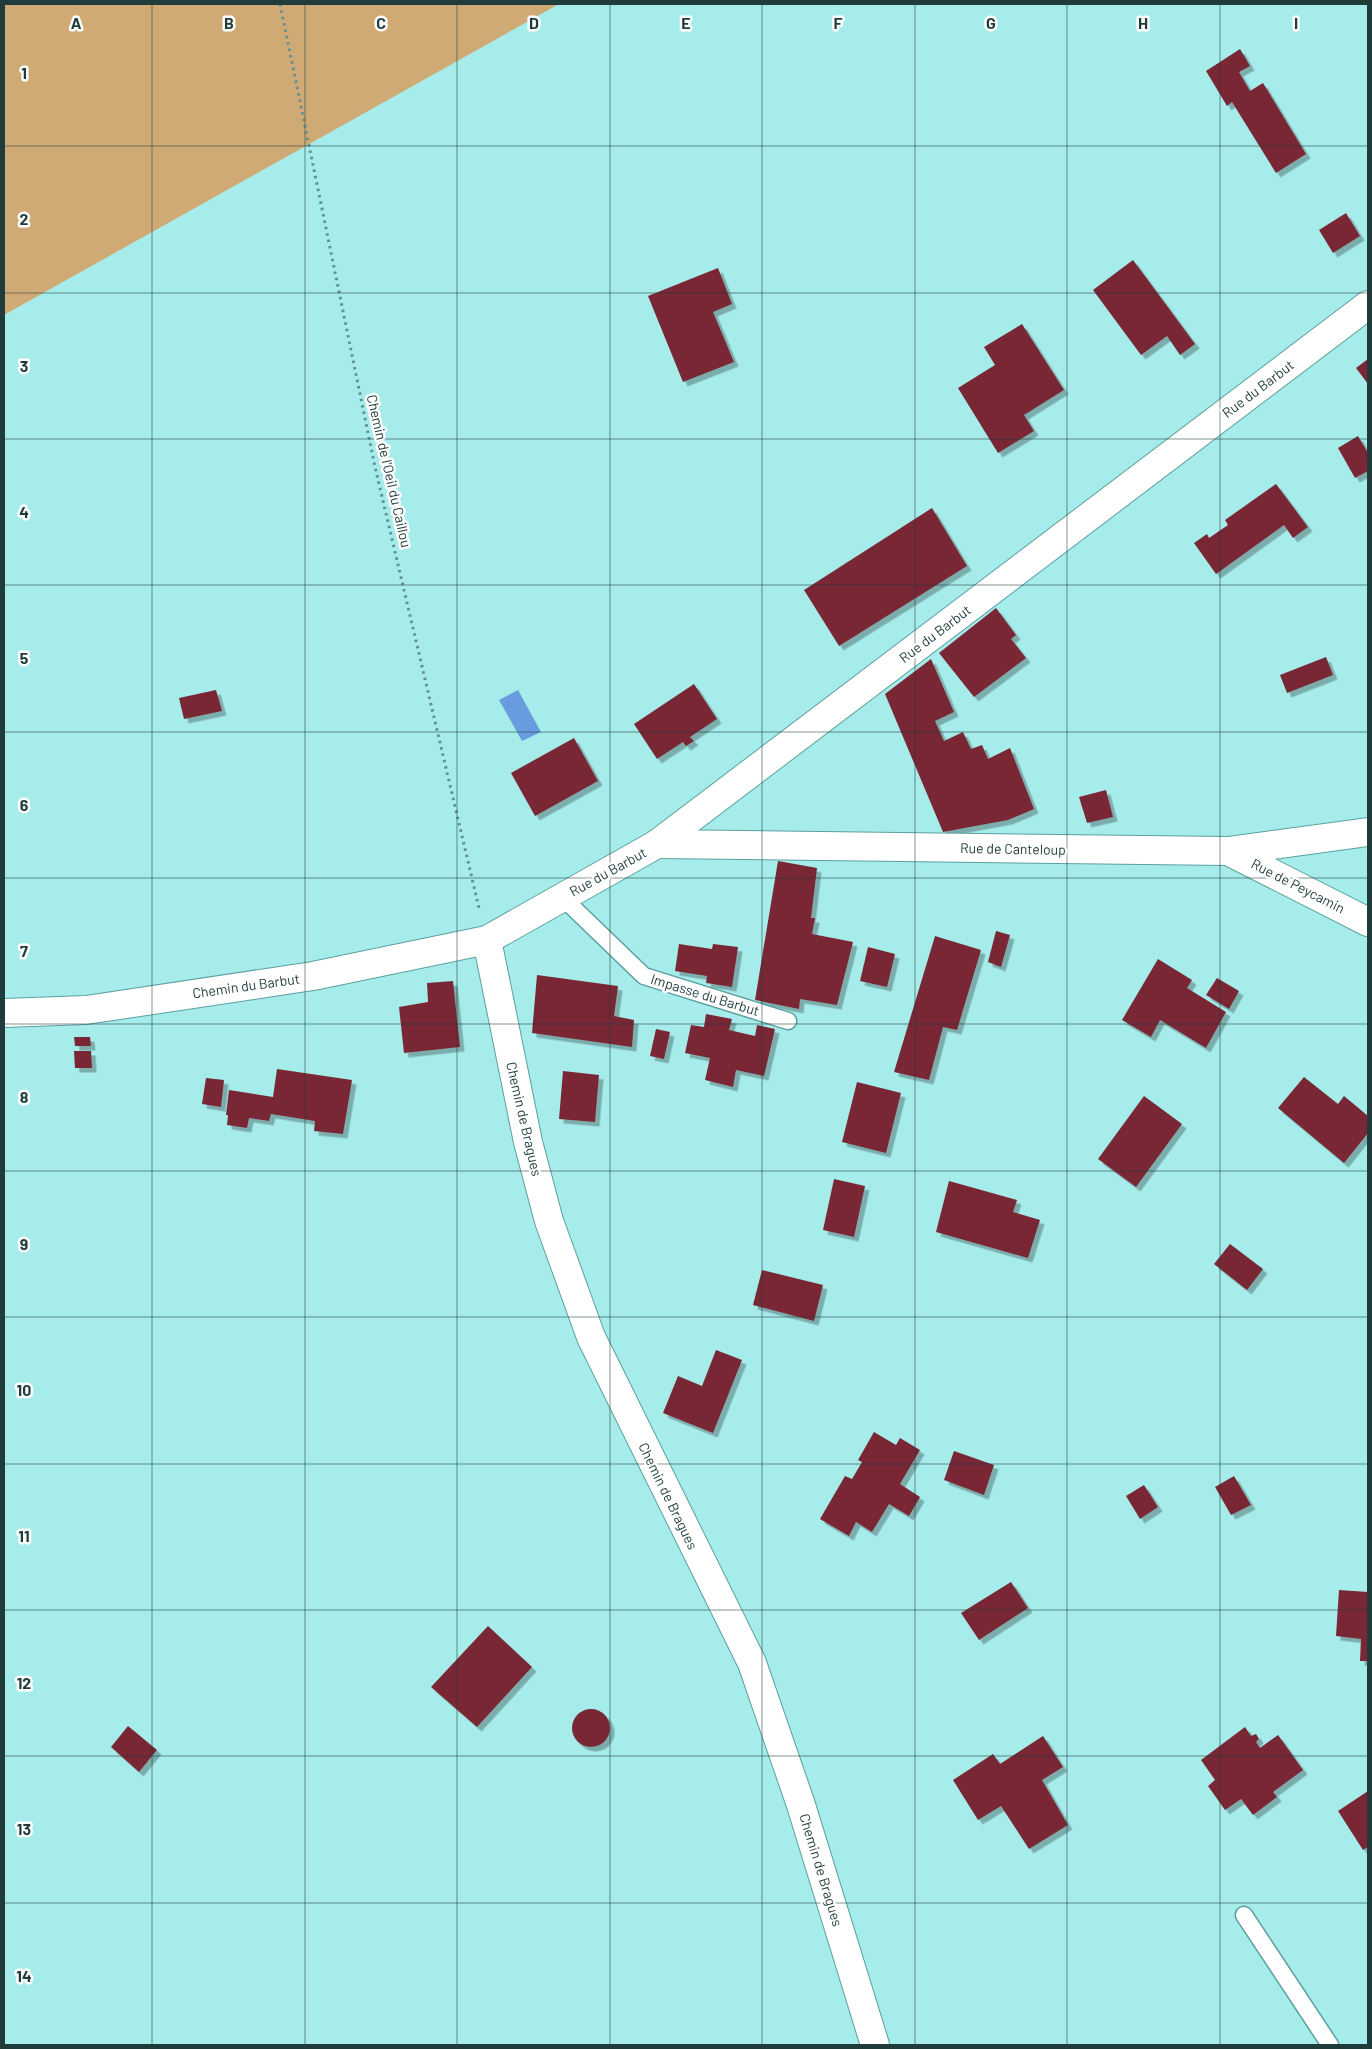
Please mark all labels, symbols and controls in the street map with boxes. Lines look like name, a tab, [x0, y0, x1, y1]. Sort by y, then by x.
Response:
text: A	[71, 13, 82, 32]
text: B	[224, 13, 234, 32]
text: C	[376, 13, 386, 32]
text: D	[529, 13, 539, 32]
text: E	[681, 13, 691, 32]
text: F	[834, 13, 843, 32]
text: G	[986, 13, 996, 32]
text: H	[1138, 13, 1148, 32]
text: I	[1294, 13, 1298, 32]
text: 1	[21, 63, 27, 82]
text: 2	[20, 209, 29, 228]
text: 3	[20, 356, 28, 375]
street label: Rue du Barbut	[1218, 356, 1297, 421]
street label: Chemin de l'Oeil du Caillou	[364, 393, 415, 549]
text: 4	[19, 502, 29, 521]
street label: Rue du Barbut	[895, 601, 974, 666]
text: 5	[20, 648, 29, 667]
text: 6	[20, 795, 29, 814]
street label: Rue de Canteloup	[960, 839, 1066, 858]
street label: Rue du Barbut	[566, 843, 649, 900]
street label: Rue de Peycamin	[1249, 855, 1348, 916]
text: 7	[20, 941, 28, 960]
street label: Chemin du Barbut	[191, 970, 301, 1001]
street label: Impasse du Barbut	[649, 970, 762, 1019]
street label: Chemin de Bragues	[503, 1060, 546, 1178]
text: 8	[20, 1087, 29, 1106]
text: 9	[20, 1234, 28, 1253]
text: 10	[17, 1380, 31, 1399]
street label: Chemin de Bragues	[635, 1440, 702, 1552]
text: 11	[18, 1526, 30, 1545]
text: 12	[17, 1673, 31, 1692]
street label: Chemin de Bragues	[796, 1811, 847, 1928]
text: 13	[17, 1819, 31, 1838]
text: 14	[16, 1966, 32, 1985]

